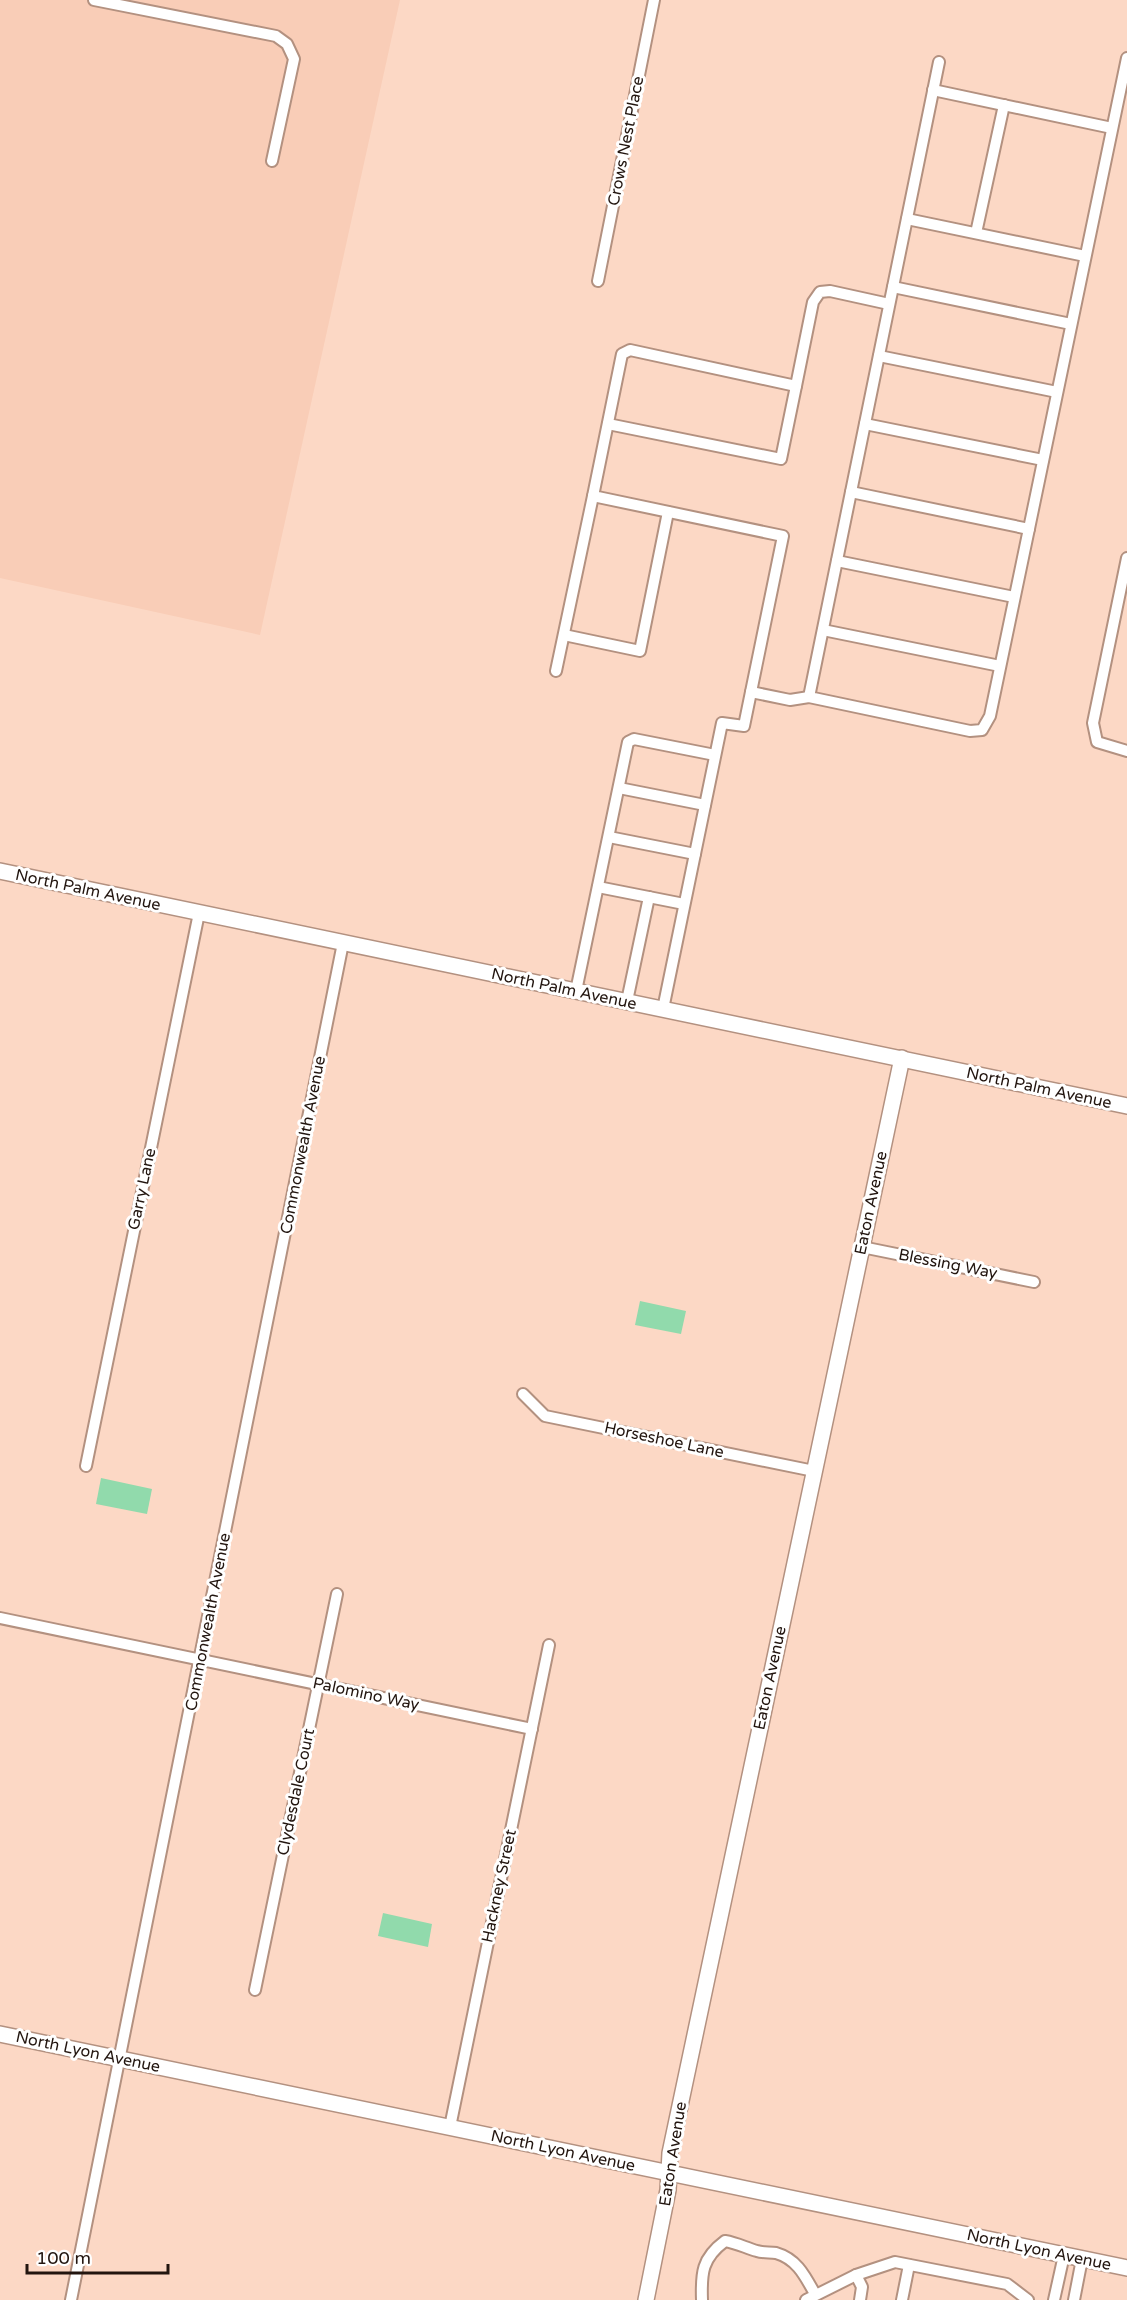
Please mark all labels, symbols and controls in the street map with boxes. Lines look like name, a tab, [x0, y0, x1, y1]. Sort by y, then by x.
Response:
street label: Crows Nest Place	[604, 74, 648, 208]
street label: North Palm Avenue	[14, 865, 162, 915]
street label: North Palm Avenue	[490, 964, 638, 1014]
street label: Commonwealth Avenue	[276, 1054, 330, 1236]
street label: North Palm Avenue	[965, 1063, 1113, 1113]
street label: Garry Lane	[124, 1146, 160, 1232]
street label: Eaton Avenue	[850, 1149, 892, 1257]
street label: Blessing Way	[897, 1245, 1000, 1283]
street label: Horseshoe Lane	[602, 1418, 726, 1462]
street label: Commonwealth Avenue	[181, 1531, 235, 1713]
street label: Eaton Avenue	[749, 1624, 791, 1732]
street label: Palomino Way	[311, 1673, 421, 1715]
street label: Clydesdale Court	[273, 1727, 319, 1857]
street label: Hackney Street	[477, 1827, 521, 1945]
street label: North Lyon Avenue	[14, 2027, 162, 2077]
street label: Eaton Avenue	[655, 2100, 691, 2208]
street label: North Lyon Avenue	[489, 2126, 637, 2176]
street label: North Lyon Avenue	[965, 2225, 1113, 2275]
scale bar	[27, 2237, 168, 2275]
text: 100 m	[36, 2247, 91, 2269]

